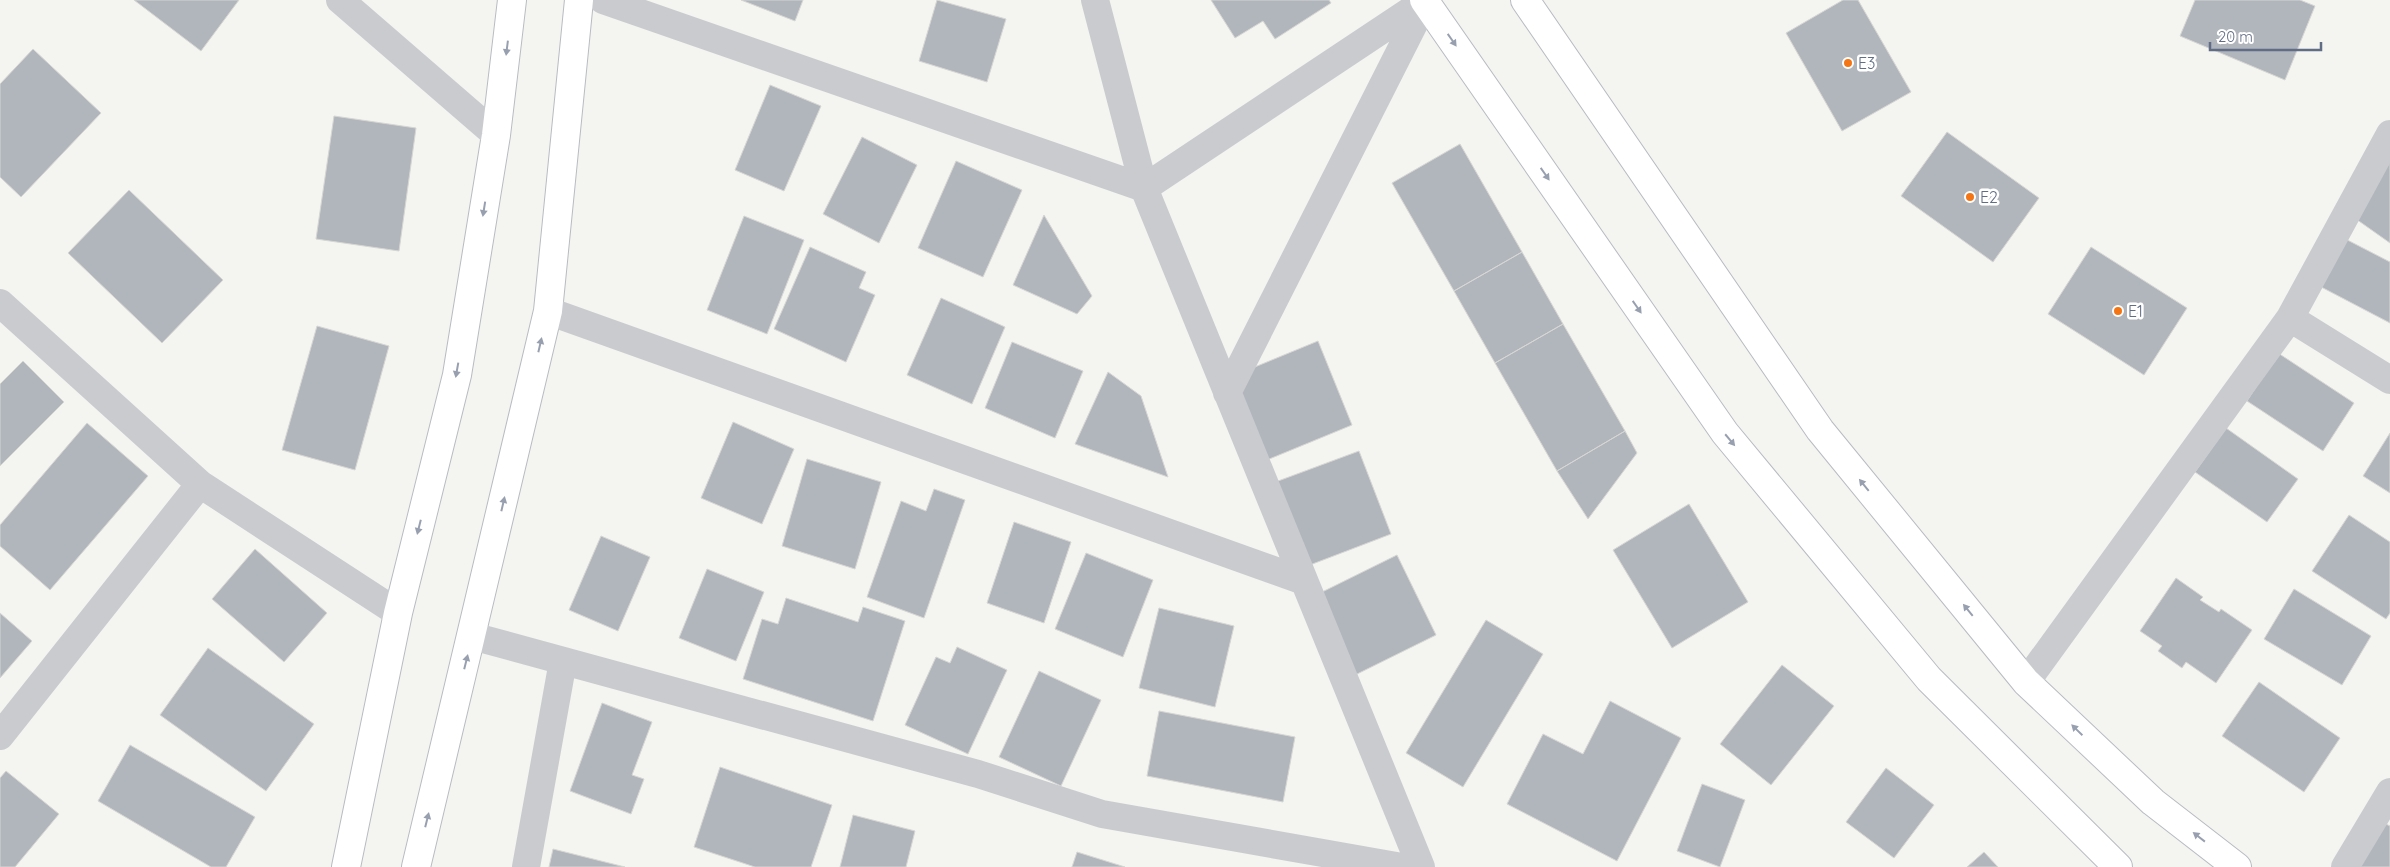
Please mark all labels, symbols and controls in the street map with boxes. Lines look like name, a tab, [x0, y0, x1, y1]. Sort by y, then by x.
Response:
scale bar	[2210, 20, 2321, 52]
text: 20 m	[2218, 27, 2253, 46]
one-way arrow	[1447, 33, 1457, 47]
one-way arrow	[503, 41, 511, 57]
place label: E3	[1858, 53, 1875, 73]
marker: E3	[1842, 57, 1854, 69]
one-way arrow	[1540, 167, 1550, 181]
place label: E2	[1980, 187, 1998, 207]
marker: E2	[1964, 191, 1976, 203]
one-way arrow	[479, 202, 487, 218]
one-way arrow	[1632, 301, 1642, 314]
place label: E1	[2128, 301, 2143, 321]
marker: E1	[2112, 305, 2124, 317]
one-way arrow	[536, 338, 544, 353]
one-way arrow	[453, 362, 461, 378]
one-way arrow	[1725, 434, 1736, 447]
one-way arrow	[1859, 478, 1870, 491]
one-way arrow	[499, 496, 507, 511]
one-way arrow	[415, 520, 423, 535]
one-way arrow	[1962, 604, 1973, 617]
one-way arrow	[462, 654, 470, 669]
one-way arrow	[2071, 724, 2083, 736]
one-way arrow	[423, 812, 431, 827]
one-way arrow	[2193, 832, 2206, 843]

